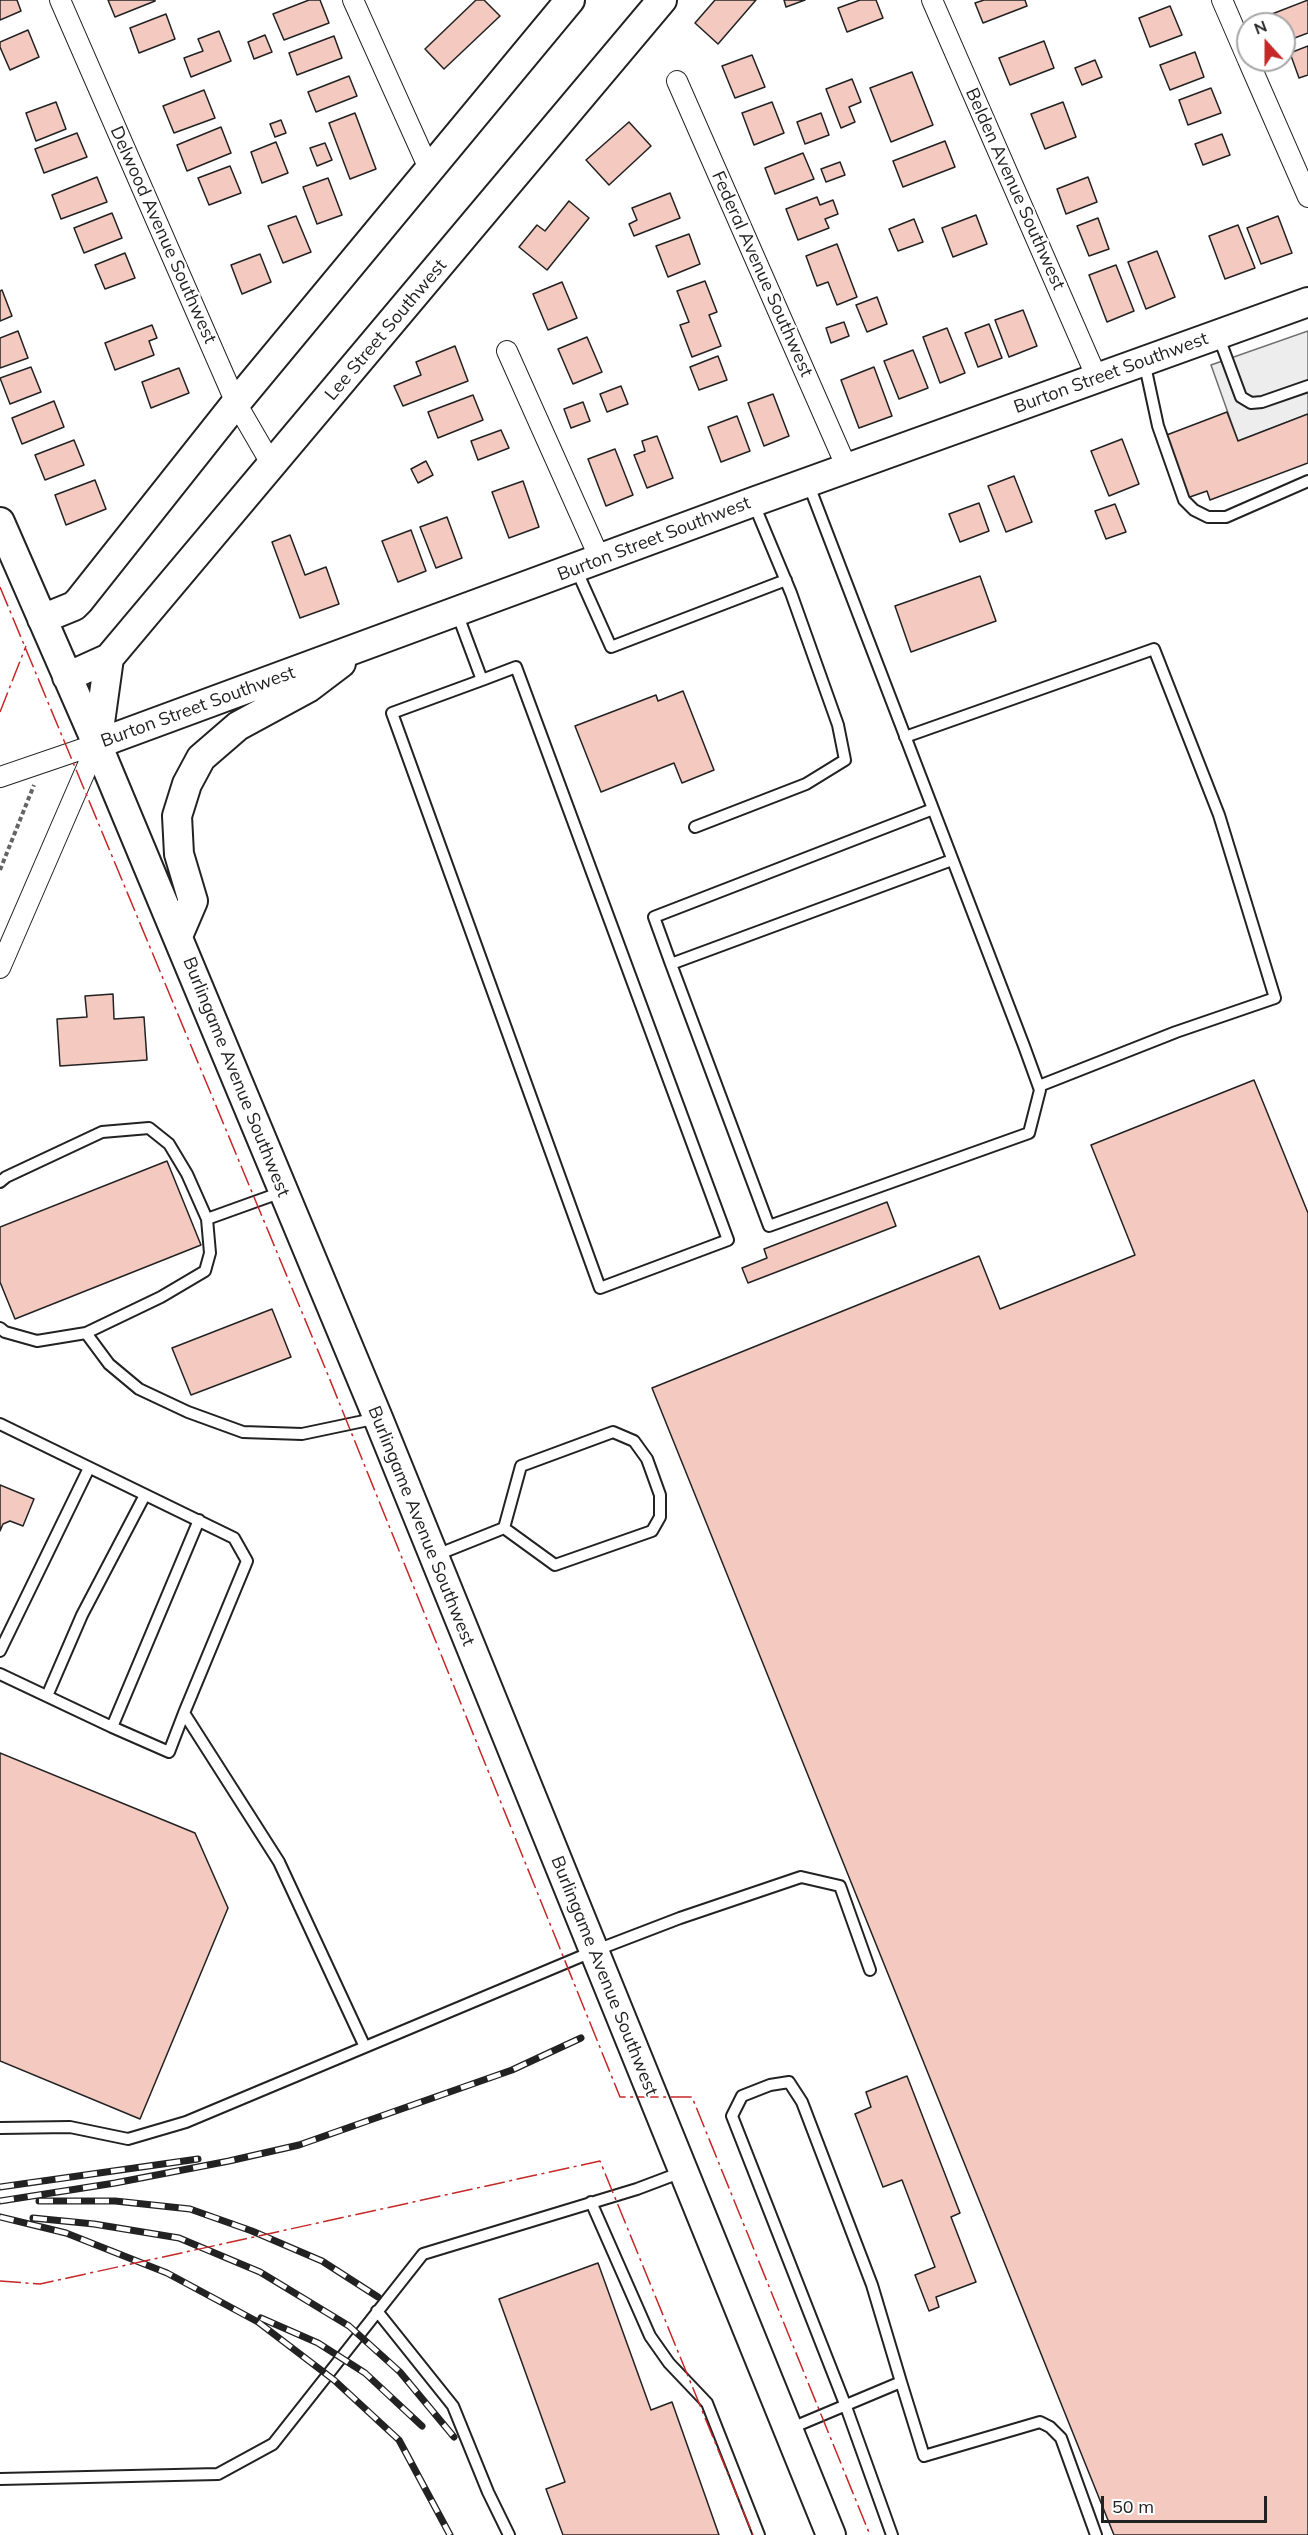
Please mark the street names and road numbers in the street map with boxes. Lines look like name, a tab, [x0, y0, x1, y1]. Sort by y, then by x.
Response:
street label: Belden Avenue Southwest	[961, 85, 1069, 293]
street label: Delwood Avenue Southwest	[105, 123, 221, 347]
street label: Federal Avenue Southwest	[707, 168, 817, 380]
street label: Lee Street Southwest	[321, 255, 451, 405]
street label: Burton Street Southwest	[1011, 328, 1211, 418]
street label: Burton Street Southwest	[554, 492, 754, 586]
street label: Burton Street Southwest	[98, 662, 298, 752]
street label: Burlingame Avenue Southwest	[178, 954, 294, 1200]
street label: Burlingame Avenue Southwest	[363, 1403, 479, 1649]
street label: Burlingame Avenue Southwest	[546, 1853, 662, 2099]

